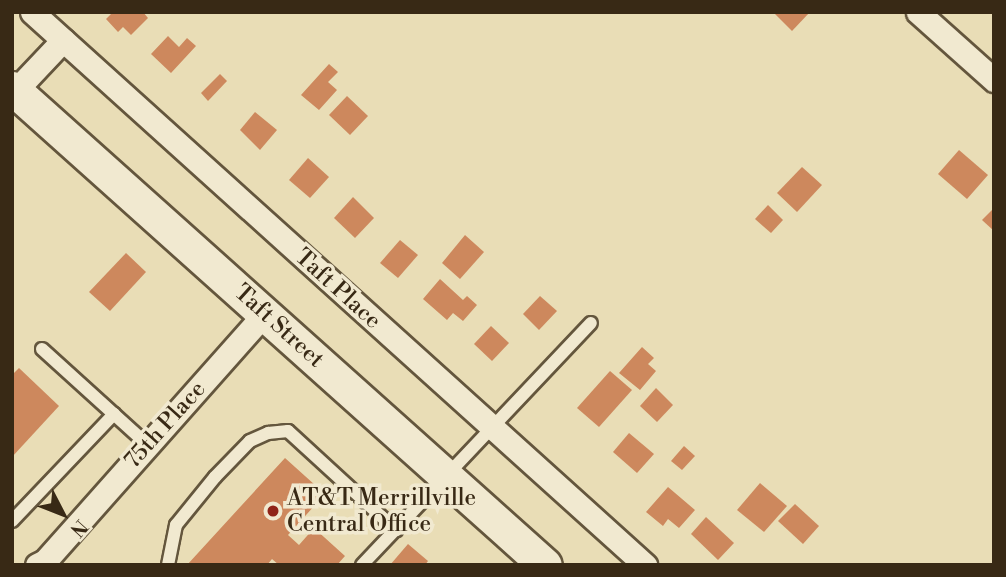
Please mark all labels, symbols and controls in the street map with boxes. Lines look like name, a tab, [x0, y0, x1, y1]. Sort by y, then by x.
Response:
street label: Taft Place	[289, 243, 387, 335]
street label: Taft Street	[229, 279, 329, 373]
street label: 75th Place	[119, 376, 211, 474]
north arrow	[28, 479, 98, 549]
place label: AT&T Merrillville Central Office	[287, 484, 476, 538]
marker: AT&T Merrillville Central Office	[265, 503, 281, 519]
text: N	[65, 514, 93, 542]

